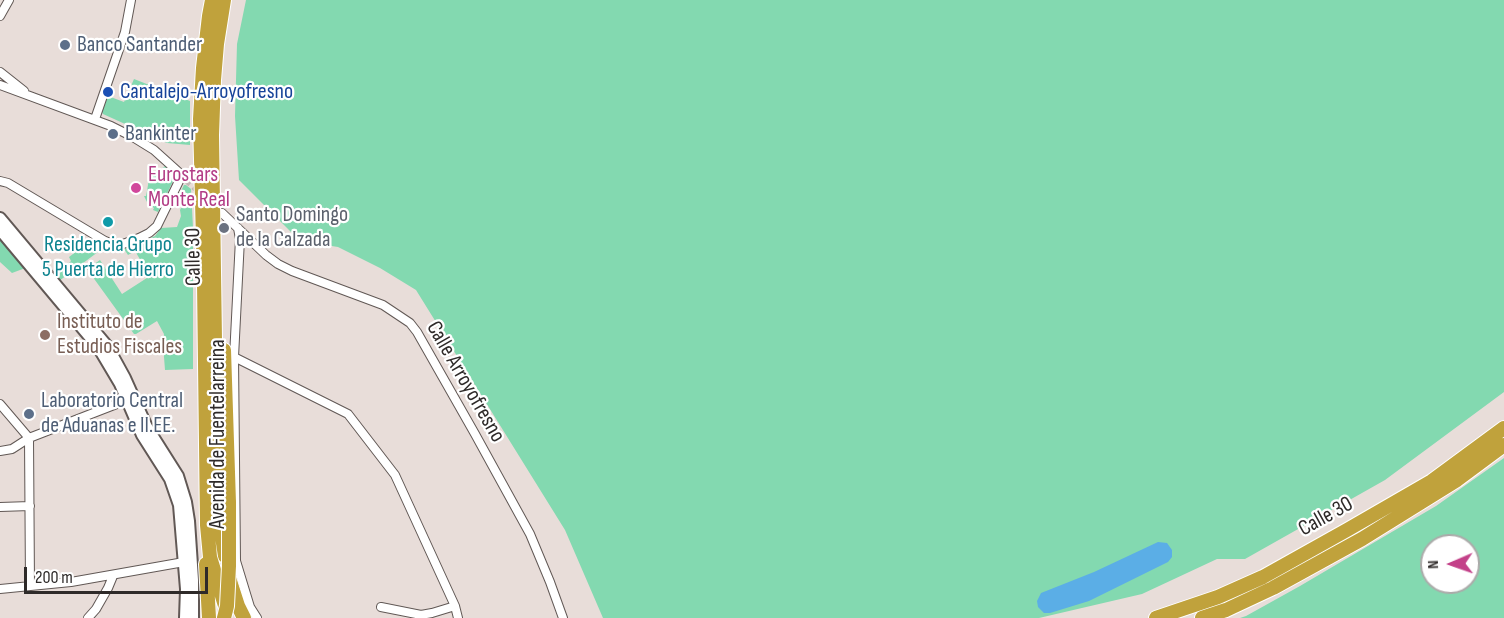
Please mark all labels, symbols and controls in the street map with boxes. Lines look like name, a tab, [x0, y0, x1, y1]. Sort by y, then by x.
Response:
place label: Banco Santander	[77, 32, 202, 58]
marker: Banco Santander	[58, 38, 72, 52]
place label: Cantalejo-Arroyofresno	[120, 79, 293, 105]
marker: Cantalejo-Arroyofresno	[101, 85, 115, 99]
place label: Bankinter	[125, 121, 196, 147]
marker: Bankinter	[106, 127, 120, 141]
place label: Eurostars Monte Real	[148, 162, 230, 214]
marker: Eurostars Monte Real	[129, 181, 143, 195]
place label: Santo Domingo de la Calzada	[236, 202, 348, 254]
marker: Residencia Grupo 5 Puerta de Hierro	[101, 215, 115, 229]
marker: Santo Domingo de la Calzada	[217, 221, 231, 235]
street label: Calle 30	[180, 228, 208, 286]
place label: Residencia Grupo 5 Puerta de Hierro	[42, 232, 174, 284]
place label: Instituto de Estudios Fiscales	[57, 309, 182, 360]
street label: Calle Arroyofresno	[420, 317, 510, 447]
marker: Instituto de Estudios Fiscales	[38, 328, 52, 342]
street label: Avenida de Fuentelarreina	[205, 339, 231, 529]
place label: Laboratorio Central de Aduanas e II.EE.	[41, 388, 183, 440]
marker: Laboratorio Central de Aduanas e II.EE.	[22, 407, 36, 421]
street label: Calle 30	[1294, 491, 1358, 543]
north arrow	[1420, 534, 1480, 594]
scale bar	[27, 555, 212, 593]
text: N	[1424, 560, 1443, 569]
text: 200 m	[35, 567, 73, 588]

